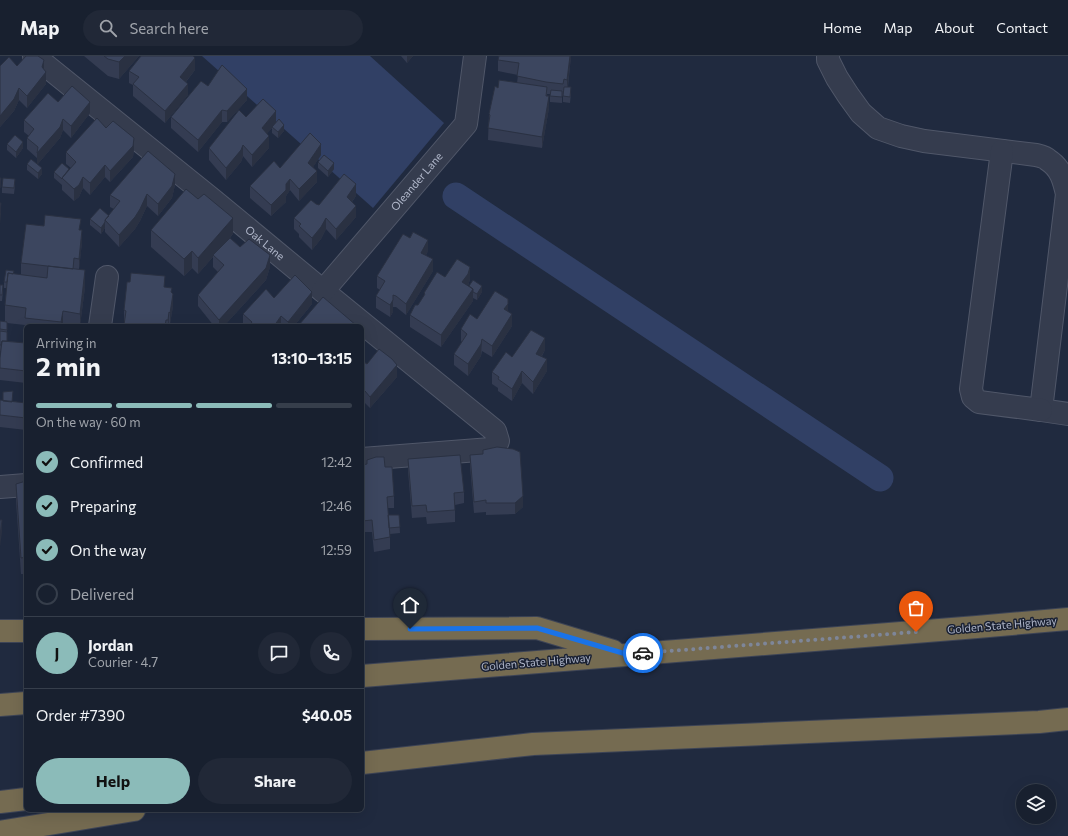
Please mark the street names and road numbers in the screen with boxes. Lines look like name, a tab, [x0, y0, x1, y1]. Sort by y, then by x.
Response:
street label: Oleander Lane	[388, 149, 445, 213]
street label: Oak Lane	[243, 222, 288, 263]
street label: Golden State Highway	[947, 613, 1058, 636]
street label: Golden State Highway	[481, 650, 592, 673]

